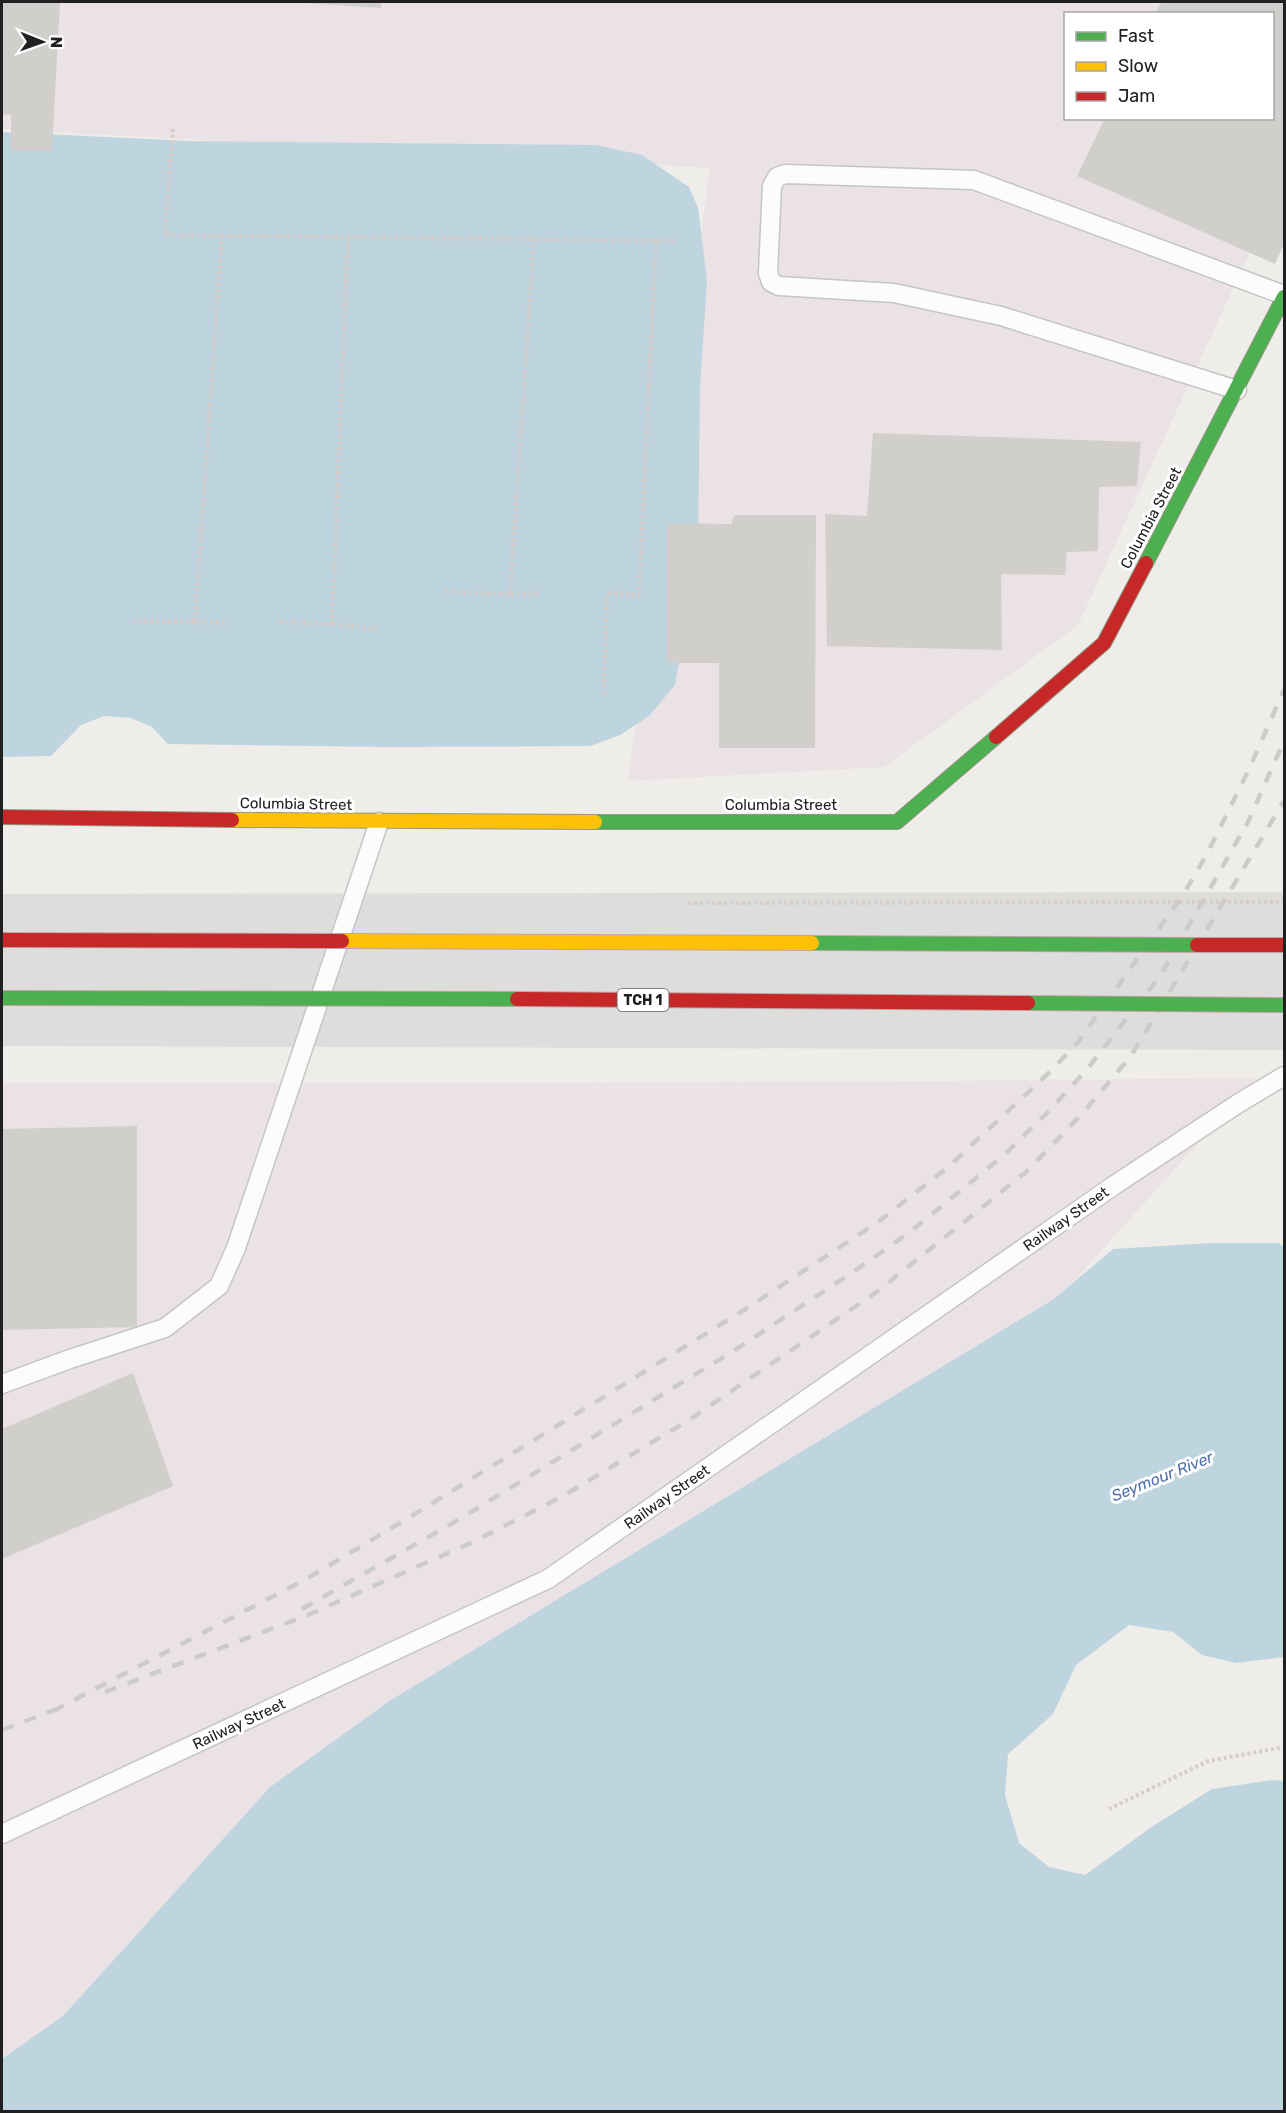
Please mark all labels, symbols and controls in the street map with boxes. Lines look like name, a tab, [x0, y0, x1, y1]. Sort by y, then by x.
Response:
north arrow	[12, 12, 72, 72]
legend	[1064, 12, 1274, 120]
text: Fast	[1118, 25, 1154, 47]
text: N	[47, 36, 66, 48]
text: Slow	[1118, 55, 1158, 77]
text: Jam	[1118, 85, 1155, 107]
street label: Columbia Street	[1117, 464, 1185, 572]
street label: Columbia Street	[240, 794, 353, 814]
street label: Columbia Street	[725, 796, 837, 814]
road number: TCH 1	[618, 989, 668, 1011]
street label: Railway Street	[1020, 1183, 1112, 1255]
water label: Seymour River	[1109, 1447, 1217, 1506]
street label: Railway Street	[621, 1461, 713, 1533]
street label: Railway Street	[190, 1695, 288, 1753]

